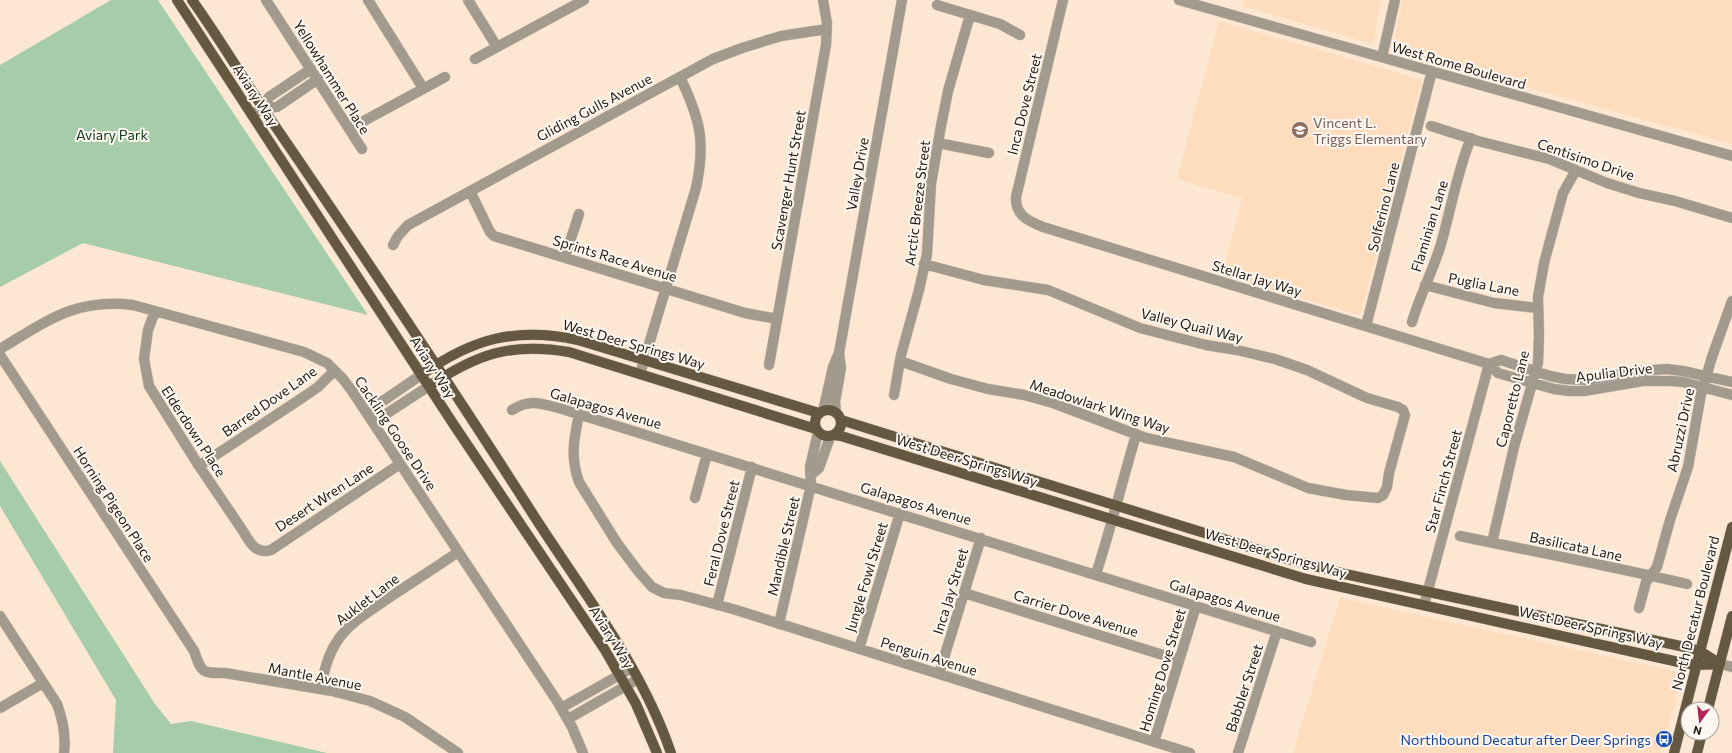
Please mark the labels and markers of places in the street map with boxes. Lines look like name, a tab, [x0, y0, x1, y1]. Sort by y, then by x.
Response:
place label: Vincent L. Triggs Elementary	[1313, 114, 1427, 147]
school or university icon: Vincent L. Triggs Elementary	[1290, 120, 1310, 140]
bus stop icon: Northbound Decatur after Deer Springs	[1654, 729, 1674, 749]
place label: Northbound Decatur after Deer Springs	[1401, 731, 1651, 748]

